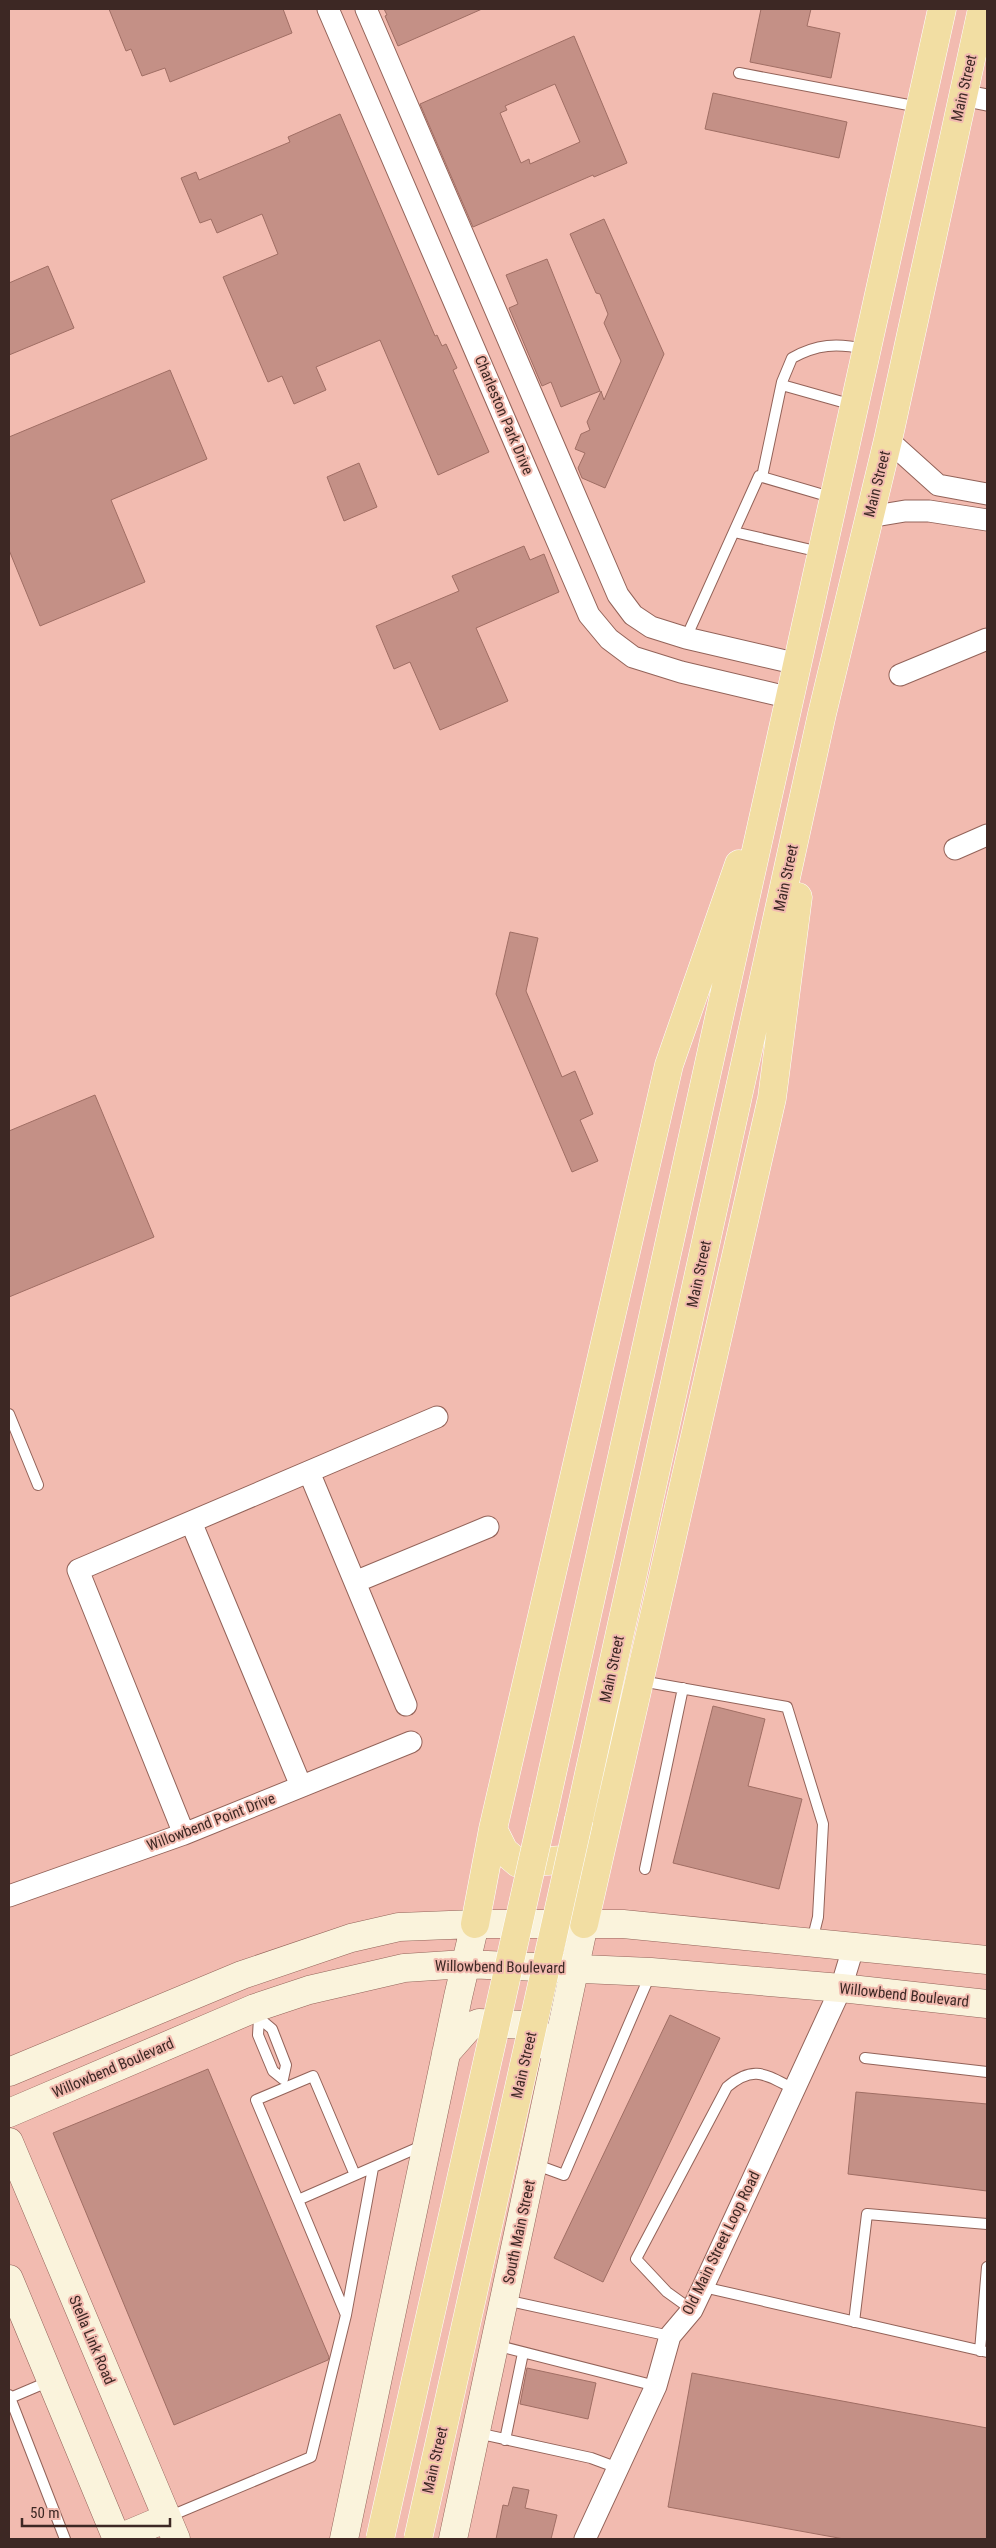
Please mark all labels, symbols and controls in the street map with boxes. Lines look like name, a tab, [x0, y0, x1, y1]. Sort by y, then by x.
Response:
street label: Main Street	[948, 53, 980, 123]
street label: Charleston Park Drive	[471, 353, 537, 477]
street label: Main Street	[860, 449, 894, 519]
street label: Main Street	[770, 843, 802, 913]
street label: Main Street	[683, 1239, 715, 1309]
street label: Main Street	[596, 1634, 628, 1704]
street label: Willowbend Point Drive	[144, 1789, 278, 1855]
street label: Willowbend Boulevard	[435, 1957, 565, 1977]
street label: Willowbend Boulevard	[838, 1979, 970, 2011]
street label: Main Street	[508, 2030, 540, 2100]
street label: Willowbend Boulevard	[49, 2034, 177, 2102]
street label: Old Main Street Loop Road	[678, 2168, 764, 2318]
street label: South Main Street	[499, 2179, 539, 2285]
street label: Stella Link Road	[65, 2293, 119, 2387]
street label: Main Street	[419, 2425, 451, 2495]
scale bar	[22, 2496, 170, 2528]
text: 50 m	[30, 2504, 60, 2522]

